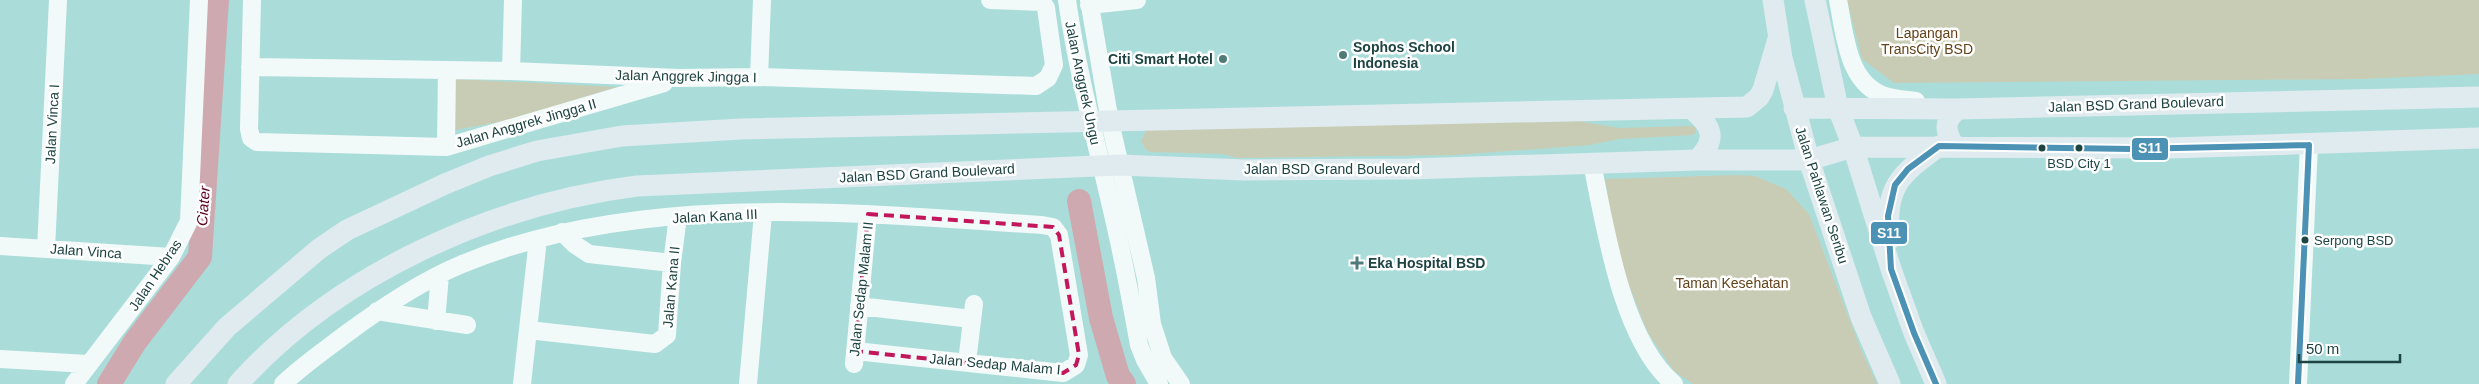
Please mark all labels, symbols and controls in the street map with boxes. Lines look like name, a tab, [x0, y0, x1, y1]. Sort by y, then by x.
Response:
street label: Jalan Anggrek Ungu	[1062, 20, 1104, 146]
park label: Lapangan TransCity BSD	[1881, 25, 1973, 57]
place label: Sophos School Indonesia	[1353, 39, 1455, 71]
marker: Sophos School Indonesia	[1337, 49, 1349, 61]
place label: Citi Smart Hotel	[1108, 51, 1213, 67]
marker: Citi Smart Hotel	[1217, 53, 1229, 65]
street label: Jalan Anggrek Jingga I	[615, 67, 757, 85]
street label: Jalan Vinca I	[42, 84, 62, 164]
street label: Jalan BSD Grand Boulevard	[2048, 93, 2224, 115]
street label: Jalan Anggrek Jingga II	[454, 95, 598, 151]
street label: Jalan Pahlawan Seribu	[1792, 124, 1852, 266]
line badge: S11	[2131, 137, 2169, 161]
text: S11	[2138, 140, 2162, 156]
unlabelled marker	[2037, 143, 2047, 153]
marker: BSD City 1	[2074, 143, 2084, 153]
place label: BSD City 1	[2047, 156, 2111, 171]
street label: Jalan BSD Grand Boulevard	[839, 160, 1015, 186]
street label: Jalan BSD Grand Boulevard	[1244, 161, 1420, 177]
water label: Ciater	[193, 184, 213, 227]
street label: Jalan Kana III	[672, 206, 758, 226]
street label: Jalan Sedap Malam II	[846, 221, 876, 357]
line badge: S11	[1870, 221, 1908, 245]
text: S11	[1877, 225, 1901, 241]
place label: Serpong BSD	[2314, 233, 2394, 248]
marker: Serpong BSD	[2300, 235, 2310, 245]
street label: Jalan Hebras	[125, 236, 185, 314]
street label: Jalan Vinca	[49, 241, 123, 262]
street label: Jalan Kana II	[659, 246, 683, 328]
place label: Eka Hospital BSD	[1368, 255, 1485, 271]
marker: Eka Hospital BSD	[1350, 256, 1364, 270]
park label: Taman Kesehatan	[1676, 275, 1788, 291]
scale bar	[2299, 332, 2400, 364]
text: 50 m	[2306, 340, 2339, 357]
street label: Jalan Sedap Malam I	[929, 350, 1061, 378]

